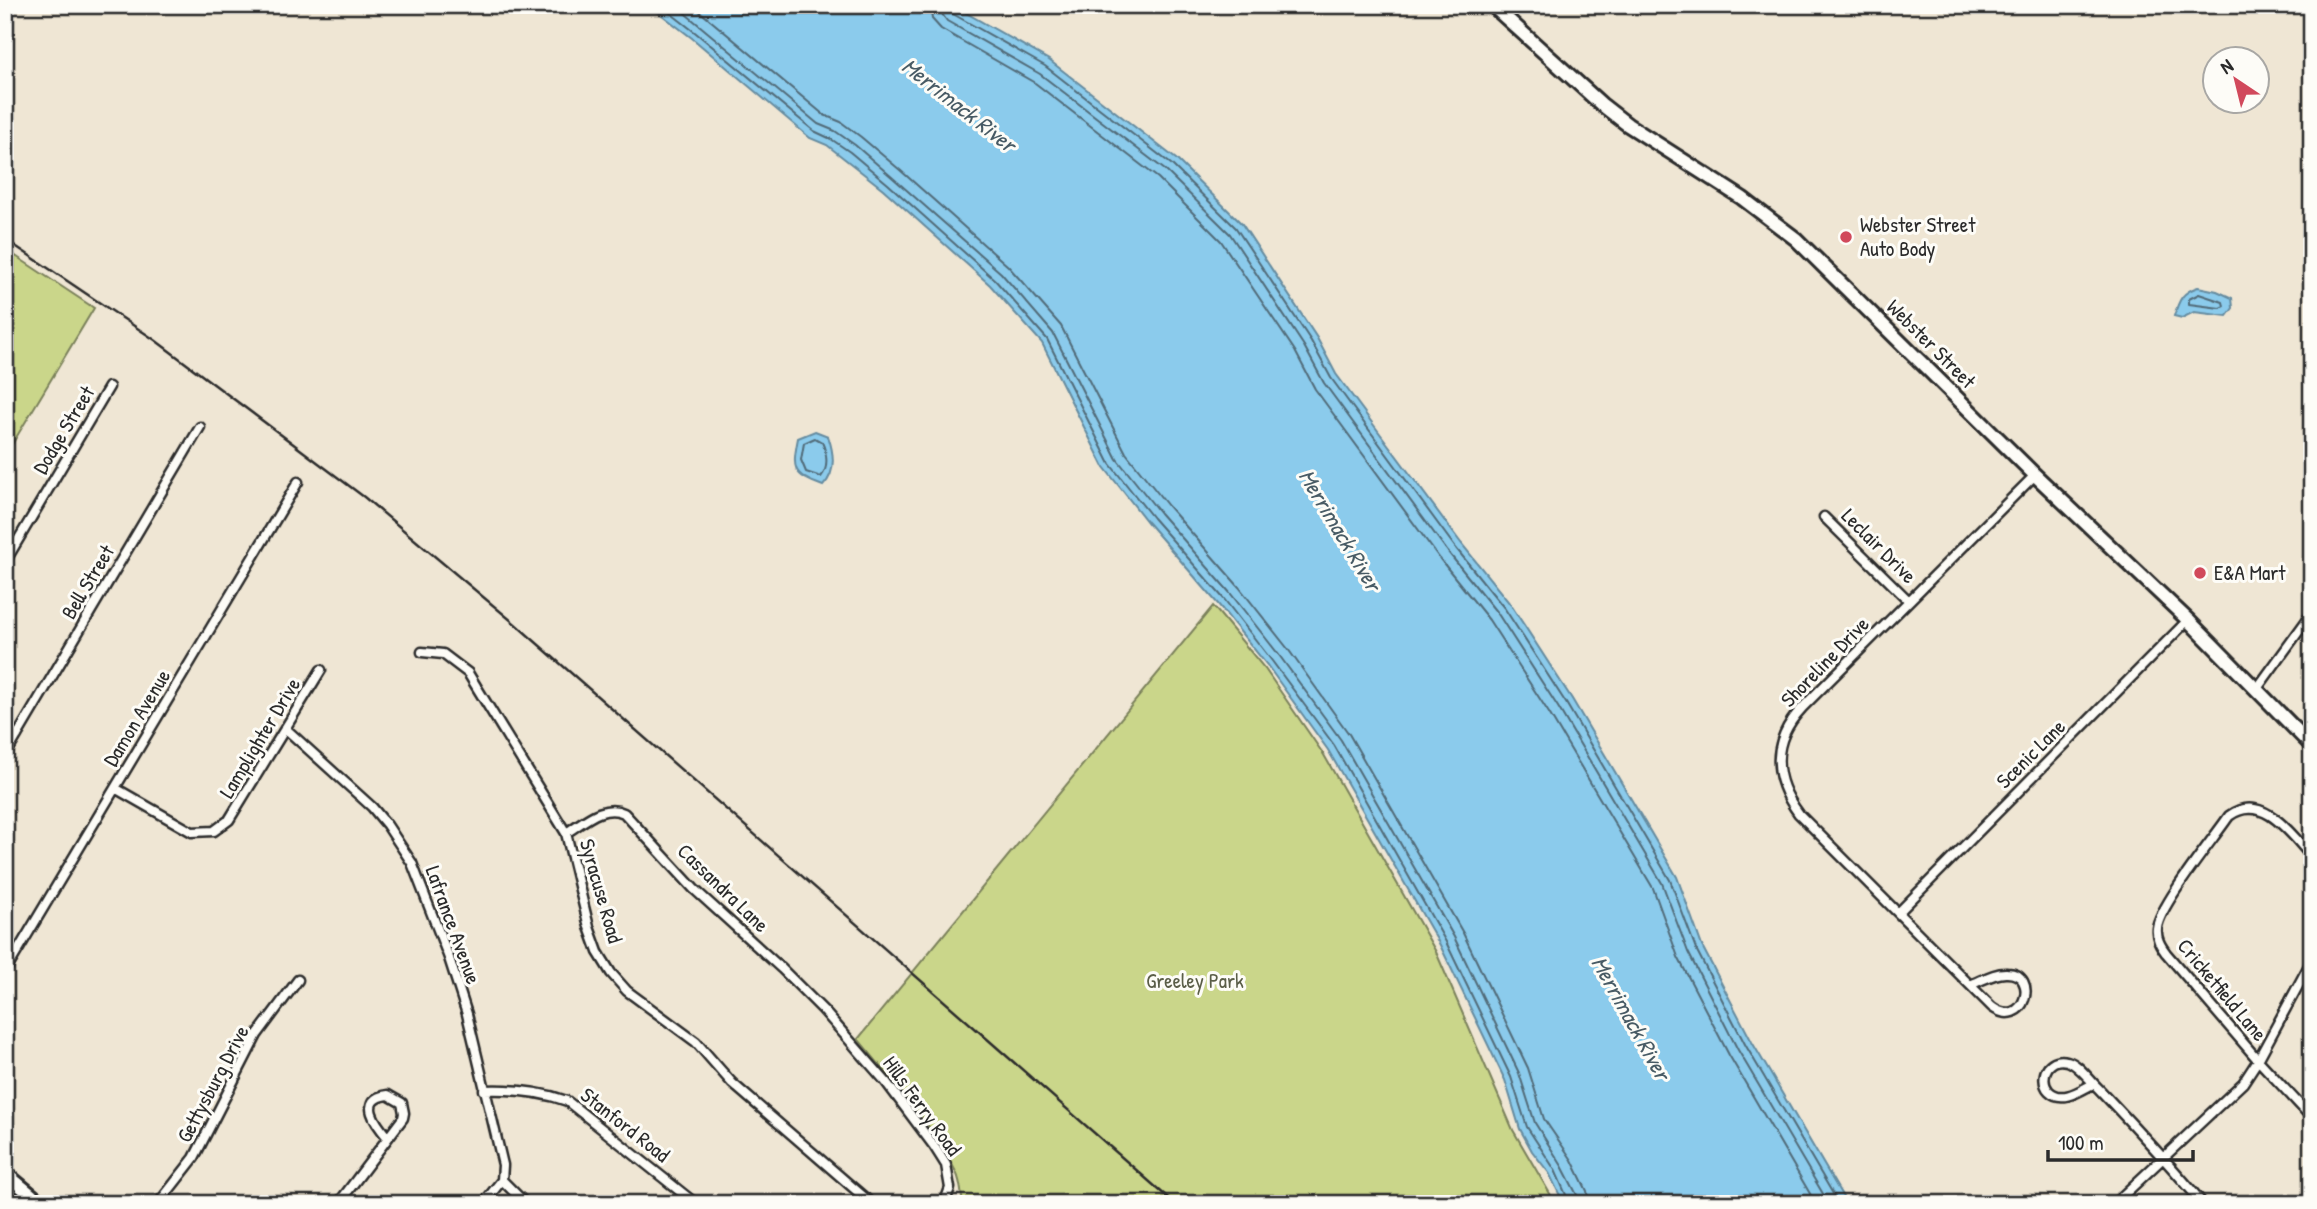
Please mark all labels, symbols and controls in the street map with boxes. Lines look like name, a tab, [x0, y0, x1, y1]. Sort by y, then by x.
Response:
north arrow	[2202, 46, 2272, 116]
water label: Merrimack River	[896, 50, 1025, 161]
text: N	[2215, 53, 2238, 80]
place label: Webster Street Auto Body	[1860, 210, 1976, 263]
marker: Webster Street Auto Body	[1838, 229, 1854, 245]
street label: Webster Street	[1880, 293, 1983, 395]
street label: Dodge Street	[26, 380, 102, 479]
water label: Merrimack River	[1292, 463, 1391, 599]
street label: Leclair Drive	[1835, 502, 1923, 590]
street label: Bell Street	[54, 539, 121, 624]
place label: E&A Mart	[2214, 558, 2286, 587]
marker: E&A Mart	[2192, 565, 2208, 581]
street label: Shoreline Drive	[1774, 610, 1875, 713]
street label: Damon Avenue	[96, 664, 177, 772]
street label: Lamplighter Drive	[212, 672, 307, 803]
street label: Scenic Lane	[1990, 713, 2072, 795]
street label: Syracuse Road	[573, 835, 630, 946]
street label: Cassandra Lane	[671, 837, 775, 939]
street label: Lafrance Avenue	[419, 862, 488, 988]
street label: Cricketfield Lane	[2171, 932, 2274, 1047]
water label: Merrimack River	[1585, 950, 1680, 1088]
park label: Greeley Park	[1146, 966, 1244, 995]
street label: Gettysburg Drive	[170, 1020, 256, 1147]
street label: Hills Ferry Road	[876, 1050, 969, 1162]
street label: Stanford Road	[575, 1081, 676, 1169]
scale bar	[2048, 1118, 2193, 1162]
text: 100 m	[2058, 1128, 2104, 1157]

